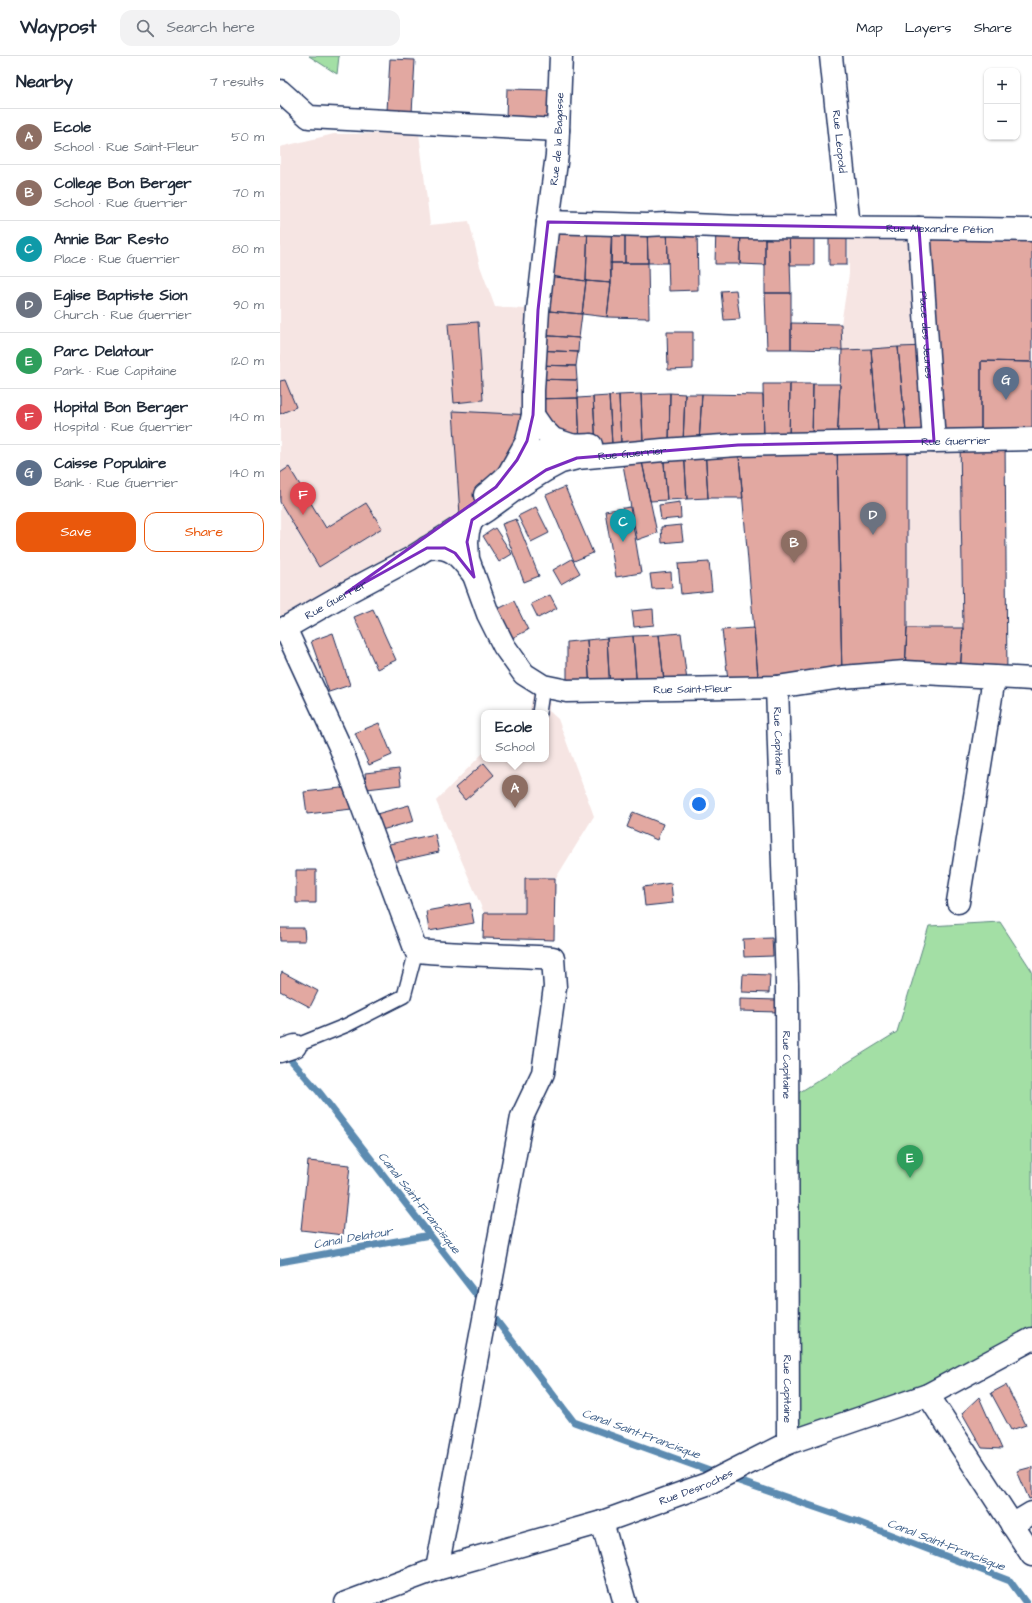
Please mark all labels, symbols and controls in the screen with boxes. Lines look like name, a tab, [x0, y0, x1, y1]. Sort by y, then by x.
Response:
search box	[120, 10, 400, 46]
text: Waypost	[20, 14, 96, 41]
icon: search	[134, 17, 156, 39]
text: Search here	[166, 17, 255, 38]
text: Map	[856, 18, 883, 38]
text: Layers	[905, 18, 952, 38]
text: Share	[974, 18, 1012, 38]
map controls	[984, 68, 1020, 140]
button: +	[984, 68, 1020, 104]
text: Nearby	[16, 70, 73, 94]
text: 7 results	[210, 73, 264, 91]
street label: Rue de la Bagasse	[545, 92, 567, 186]
button: −	[984, 104, 1020, 140]
street label: Rue Léopold	[829, 109, 851, 174]
text: Ecole	[54, 117, 91, 138]
text: A	[25, 128, 33, 146]
text: 50 m	[231, 128, 264, 146]
text: School · Rue Saint-Fleur	[54, 138, 199, 156]
text: College Bon Berger	[54, 173, 192, 194]
text: B	[24, 184, 34, 202]
text: 70 m	[232, 184, 264, 202]
text: School · Rue Guerrier	[54, 194, 187, 212]
street label: Rue Alexandre Pétion	[886, 220, 994, 237]
text: Annie Bar Resto	[54, 229, 168, 250]
text: C	[24, 240, 34, 258]
text: 80 m	[232, 240, 264, 258]
text: Place · Rue Guerrier	[54, 250, 180, 268]
text: Eglise Baptiste Sion	[54, 285, 187, 306]
street label: Place des Jeunes	[916, 291, 937, 379]
text: D	[25, 296, 33, 314]
text: 90 m	[233, 296, 264, 314]
text: Church · Rue Guerrier	[54, 306, 192, 324]
text: Parc Delatour	[54, 341, 153, 362]
text: E	[25, 352, 33, 370]
text: 120 m	[231, 352, 264, 370]
text: Park · Rue Capitaine	[54, 362, 177, 380]
pin: G	[993, 367, 1019, 400]
text: Hopital Bon Berger	[54, 397, 188, 418]
text: F	[24, 408, 34, 426]
text: 140 m	[230, 408, 264, 426]
text: Hospital · Rue Guerrier	[54, 418, 192, 436]
street label: Rue Guerrier	[921, 432, 990, 449]
street label: Rue Guerrier	[597, 442, 667, 464]
text: Caisse Populaire	[54, 453, 166, 474]
text: G	[24, 464, 34, 482]
text: 140 m	[230, 464, 264, 482]
text: Bank · Rue Guerrier	[54, 474, 178, 492]
pin: F	[290, 482, 316, 515]
pin: D	[860, 502, 886, 535]
pin: C	[610, 509, 636, 542]
button: Save	[16, 512, 136, 552]
button: Share	[144, 512, 264, 552]
pin: B	[781, 530, 807, 563]
street label: Rue Guerrier	[302, 576, 369, 623]
street label: Rue Saint-Fleur	[653, 680, 732, 697]
street label: Rue Capitaine	[770, 707, 787, 775]
popup	[481, 710, 549, 762]
text: Ecole	[495, 717, 532, 738]
text: School	[495, 738, 535, 756]
pin: A	[502, 775, 528, 808]
your location	[689, 794, 709, 814]
street label: Rue Capitaine	[780, 1031, 795, 1099]
pin: E	[897, 1145, 923, 1178]
water label: Canal Saint-Francisque	[374, 1149, 464, 1258]
water label: Canal Delatour	[312, 1222, 395, 1253]
street label: Rue Capitaine	[780, 1355, 795, 1423]
water label: Canal Saint-Francisque	[579, 1405, 703, 1464]
street label: Rue Desroches	[657, 1464, 736, 1508]
water label: Canal Saint-Francisque	[885, 1515, 1008, 1575]

